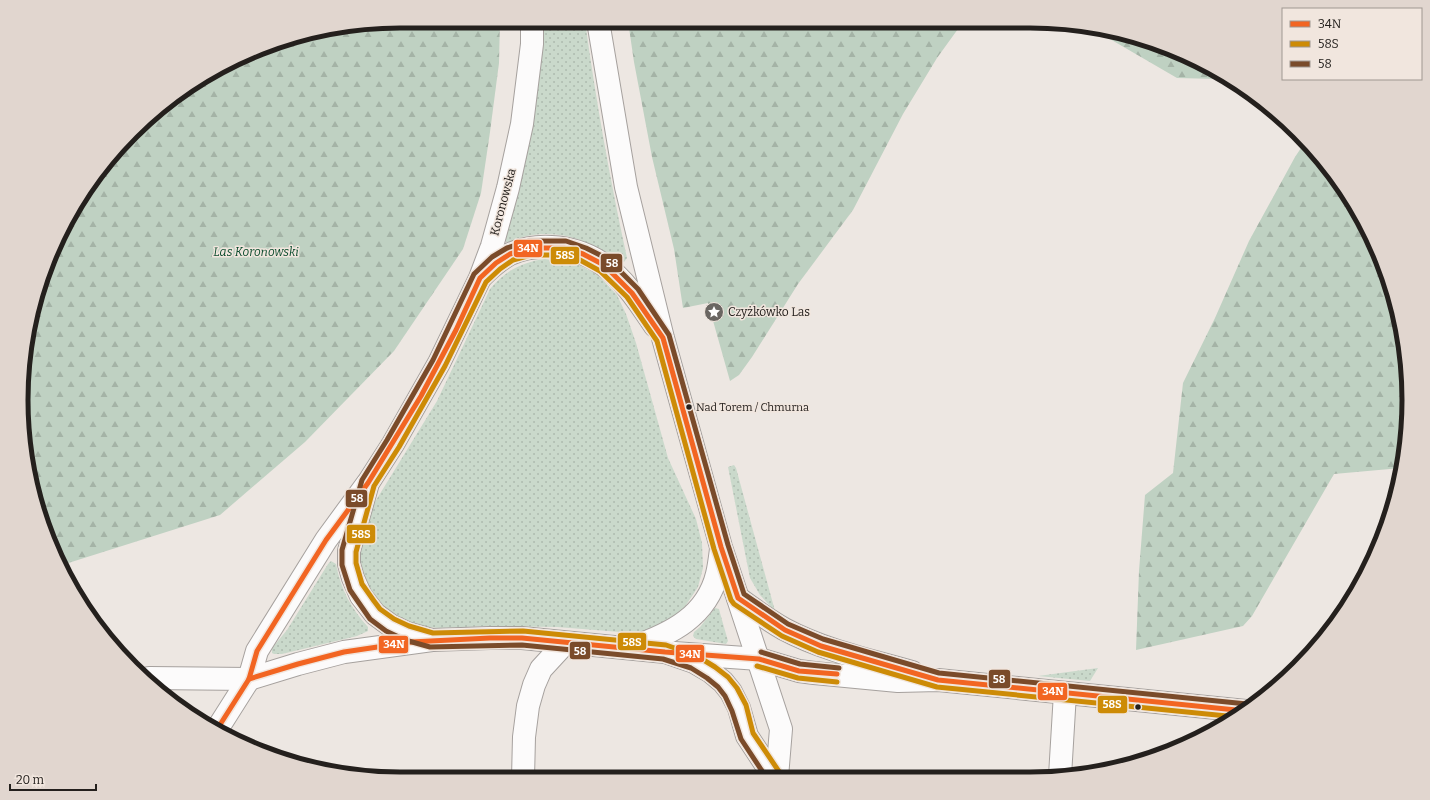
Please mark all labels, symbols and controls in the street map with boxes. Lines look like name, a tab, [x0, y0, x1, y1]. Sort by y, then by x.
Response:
legend	[1282, 8, 1422, 80]
text: 34N	[1318, 17, 1342, 31]
text: 58S	[1318, 37, 1339, 51]
text: 58	[1318, 57, 1332, 71]
street label: Koronowska	[487, 166, 519, 237]
line badge: 34N	[513, 239, 543, 258]
text: 34N	[517, 242, 539, 255]
park label: Las Koronowski	[213, 245, 299, 259]
line badge: 58S	[550, 246, 580, 265]
text: 58S	[555, 249, 575, 262]
line badge: 58	[600, 253, 623, 273]
text: 58	[606, 257, 619, 270]
place icon: Czyżkówko Las	[703, 301, 725, 323]
place label: Czyżkówko Las	[728, 305, 810, 319]
place label: Nad Torem / Chmurna	[696, 401, 809, 414]
marker: Nad Torem / Chmurna	[684, 402, 694, 412]
line badge: 58	[345, 489, 368, 508]
text: 58	[351, 492, 364, 505]
line badge: 58S	[346, 524, 376, 544]
text: 58S	[351, 528, 371, 541]
line badge: 58S	[617, 632, 647, 651]
line badge: 34N	[378, 635, 409, 654]
text: 58S	[622, 636, 642, 649]
text: 34N	[383, 638, 405, 651]
line badge: 58	[569, 641, 591, 660]
line badge: 34N	[675, 644, 705, 663]
text: 58	[574, 645, 587, 658]
text: 34N	[679, 648, 701, 661]
line badge: 58	[988, 669, 1011, 689]
text: 58	[993, 673, 1006, 686]
line badge: 34N	[1037, 682, 1068, 701]
text: 34N	[1042, 685, 1064, 698]
line badge: 58S	[1097, 695, 1128, 714]
text: 58S	[1102, 698, 1122, 711]
unlabelled marker	[1133, 702, 1143, 712]
scale bar	[10, 766, 96, 792]
text: 20 m	[16, 773, 45, 787]

